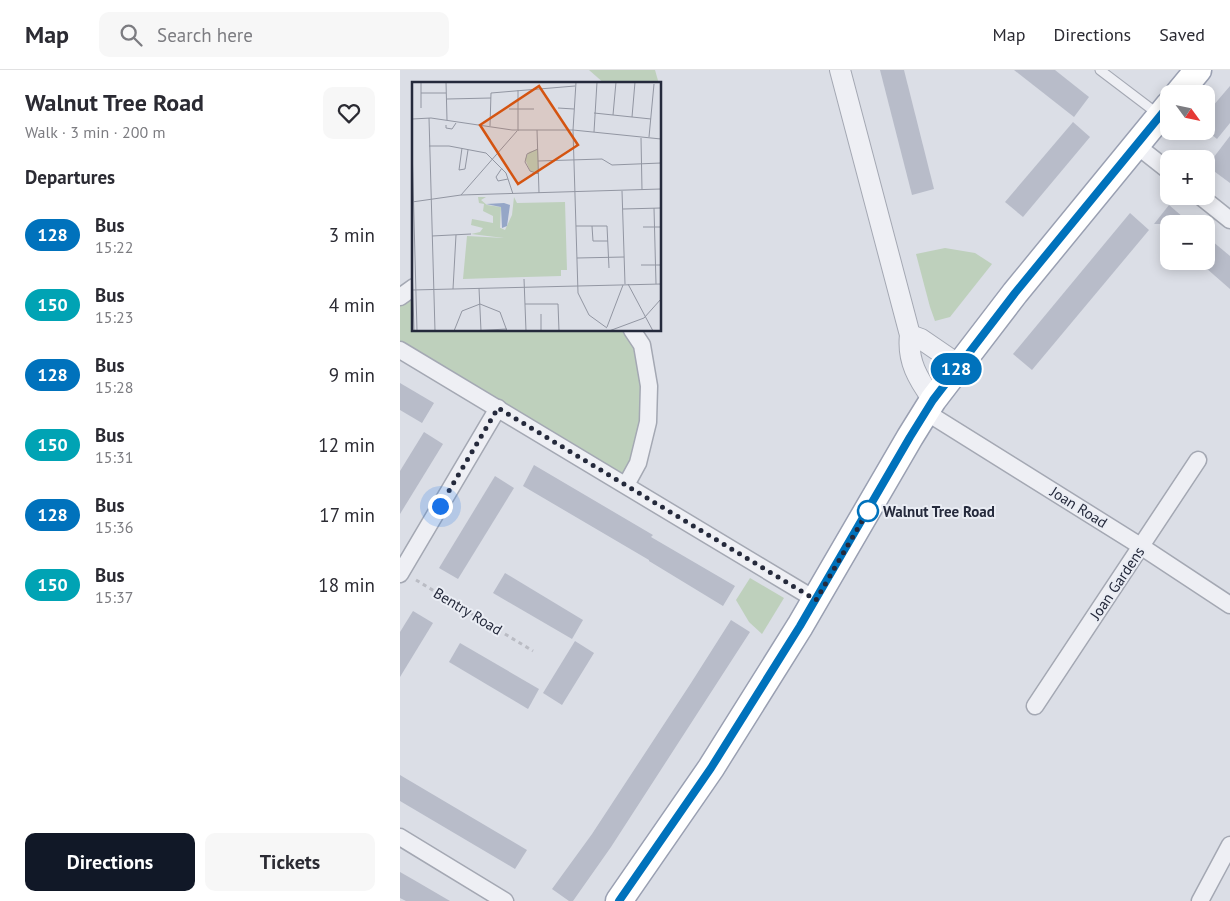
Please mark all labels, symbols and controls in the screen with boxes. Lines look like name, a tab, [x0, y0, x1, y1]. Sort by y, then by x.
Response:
search box	[99, 12, 449, 57]
text: Map	[25, 19, 69, 50]
icon: search	[117, 21, 145, 49]
text: Search here	[157, 23, 253, 47]
text: Map	[993, 23, 1025, 46]
text: Directions	[1053, 23, 1131, 46]
text: Saved	[1159, 23, 1205, 46]
inset map	[412, 82, 661, 331]
north arrow	[1160, 85, 1215, 140]
map controls	[1160, 85, 1215, 270]
text: Walnut Tree Road	[25, 87, 204, 118]
button: heart	[323, 87, 375, 139]
text: Walk · 3 min · 200 m	[25, 122, 165, 142]
button: +	[1160, 150, 1215, 205]
text: Departures	[25, 165, 115, 189]
text: Bus	[95, 213, 124, 237]
button: −	[1160, 215, 1215, 270]
text: 128	[37, 223, 68, 246]
text: 3 min	[329, 223, 375, 247]
text: 15:22	[95, 237, 133, 257]
text: Bus	[95, 283, 124, 307]
text: 150	[37, 293, 68, 316]
text: 4 min	[329, 293, 375, 317]
text: 15:23	[95, 307, 133, 327]
text: Bus	[95, 353, 124, 377]
line badge: 128	[927, 353, 985, 385]
text: 128	[941, 357, 971, 380]
text: 128	[37, 363, 68, 386]
text: 9 min	[329, 363, 375, 387]
text: 15:28	[95, 377, 133, 397]
text: Bus	[95, 423, 124, 447]
text: 150	[37, 433, 68, 456]
text: 12 min	[318, 433, 375, 457]
text: 15:31	[95, 447, 133, 467]
street label: Joan Road	[1046, 482, 1111, 532]
text: Bus	[95, 493, 124, 517]
your location	[428, 494, 453, 519]
marker: Walnut Tree Road	[857, 500, 879, 522]
place label: Walnut Tree Road	[883, 502, 995, 521]
text: 128	[37, 503, 68, 526]
text: 17 min	[319, 503, 375, 527]
text: 15:36	[95, 517, 133, 537]
street label: Joan Gardens	[1085, 543, 1148, 624]
text: Bus	[95, 563, 124, 587]
text: 150	[37, 573, 68, 596]
text: 18 min	[318, 573, 375, 597]
street label: Bentry Road	[430, 583, 506, 639]
text: 15:37	[95, 587, 133, 607]
button: Directions	[25, 833, 195, 891]
button: Tickets	[205, 833, 375, 891]

